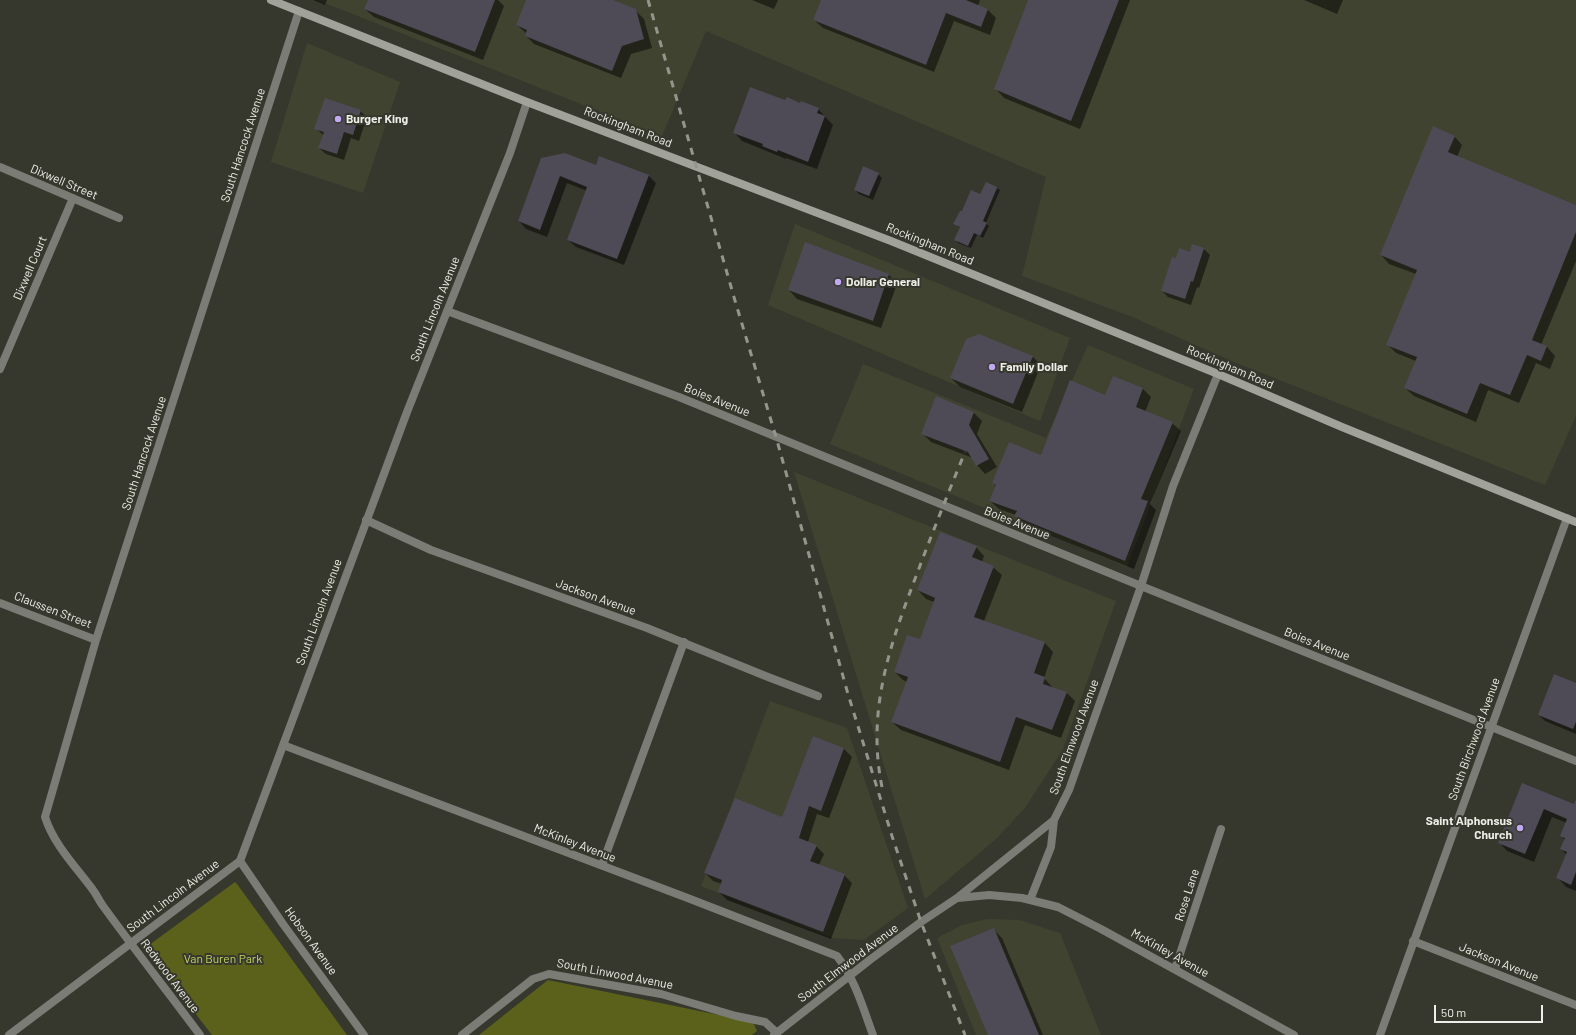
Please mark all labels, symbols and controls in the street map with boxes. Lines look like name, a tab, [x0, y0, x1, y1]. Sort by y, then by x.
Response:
street label: South Hancock Avenue	[218, 86, 268, 204]
street label: Rockingham Road	[582, 104, 674, 150]
place label: Burger King	[346, 112, 408, 126]
marker: Burger King	[333, 114, 343, 124]
street label: Dixwell Street	[28, 161, 100, 203]
street label: Rockingham Road	[884, 220, 976, 268]
street label: Dixwell Court	[10, 234, 50, 302]
street label: South Lincoln Avenue	[407, 254, 463, 364]
place label: Dollar General	[846, 275, 920, 289]
marker: Dollar General	[833, 277, 843, 287]
street label: Rockingham Road	[1184, 342, 1276, 392]
place label: Family Dollar	[1000, 360, 1068, 374]
marker: Family Dollar	[987, 362, 997, 372]
street label: Boies Avenue	[682, 380, 752, 420]
street label: South Hancock Avenue	[119, 394, 169, 512]
street label: Boies Avenue	[982, 503, 1052, 543]
street label: South Lincoln Avenue	[293, 557, 345, 667]
street label: Jackson Avenue	[554, 576, 638, 618]
street label: Claussen Street	[12, 589, 94, 631]
street label: Boies Avenue	[1282, 624, 1352, 664]
street label: South Birchwood Avenue	[1445, 676, 1503, 802]
street label: South Elmwood Avenue	[1046, 677, 1102, 797]
place label: Saint Alphonsus Church	[1426, 814, 1512, 842]
street label: McKinley Avenue	[532, 821, 618, 865]
marker: Saint Alphonsus Church	[1515, 823, 1525, 833]
street label: South Lincoln Avenue	[124, 857, 222, 935]
street label: Rose Lane	[1172, 867, 1202, 923]
street label: Hobson Avenue	[282, 904, 340, 978]
street label: South Elmwood Avenue	[795, 921, 901, 1005]
street label: McKinley Avenue	[1129, 926, 1211, 980]
street label: Redwood Avenue	[138, 936, 202, 1016]
street label: Jackson Avenue	[1457, 939, 1541, 985]
park label: Van Buren Park	[184, 952, 262, 966]
street label: South Linwood Avenue	[556, 956, 674, 992]
scale bar	[1436, 997, 1545, 1023]
text: 50 m	[1441, 1005, 1466, 1019]

